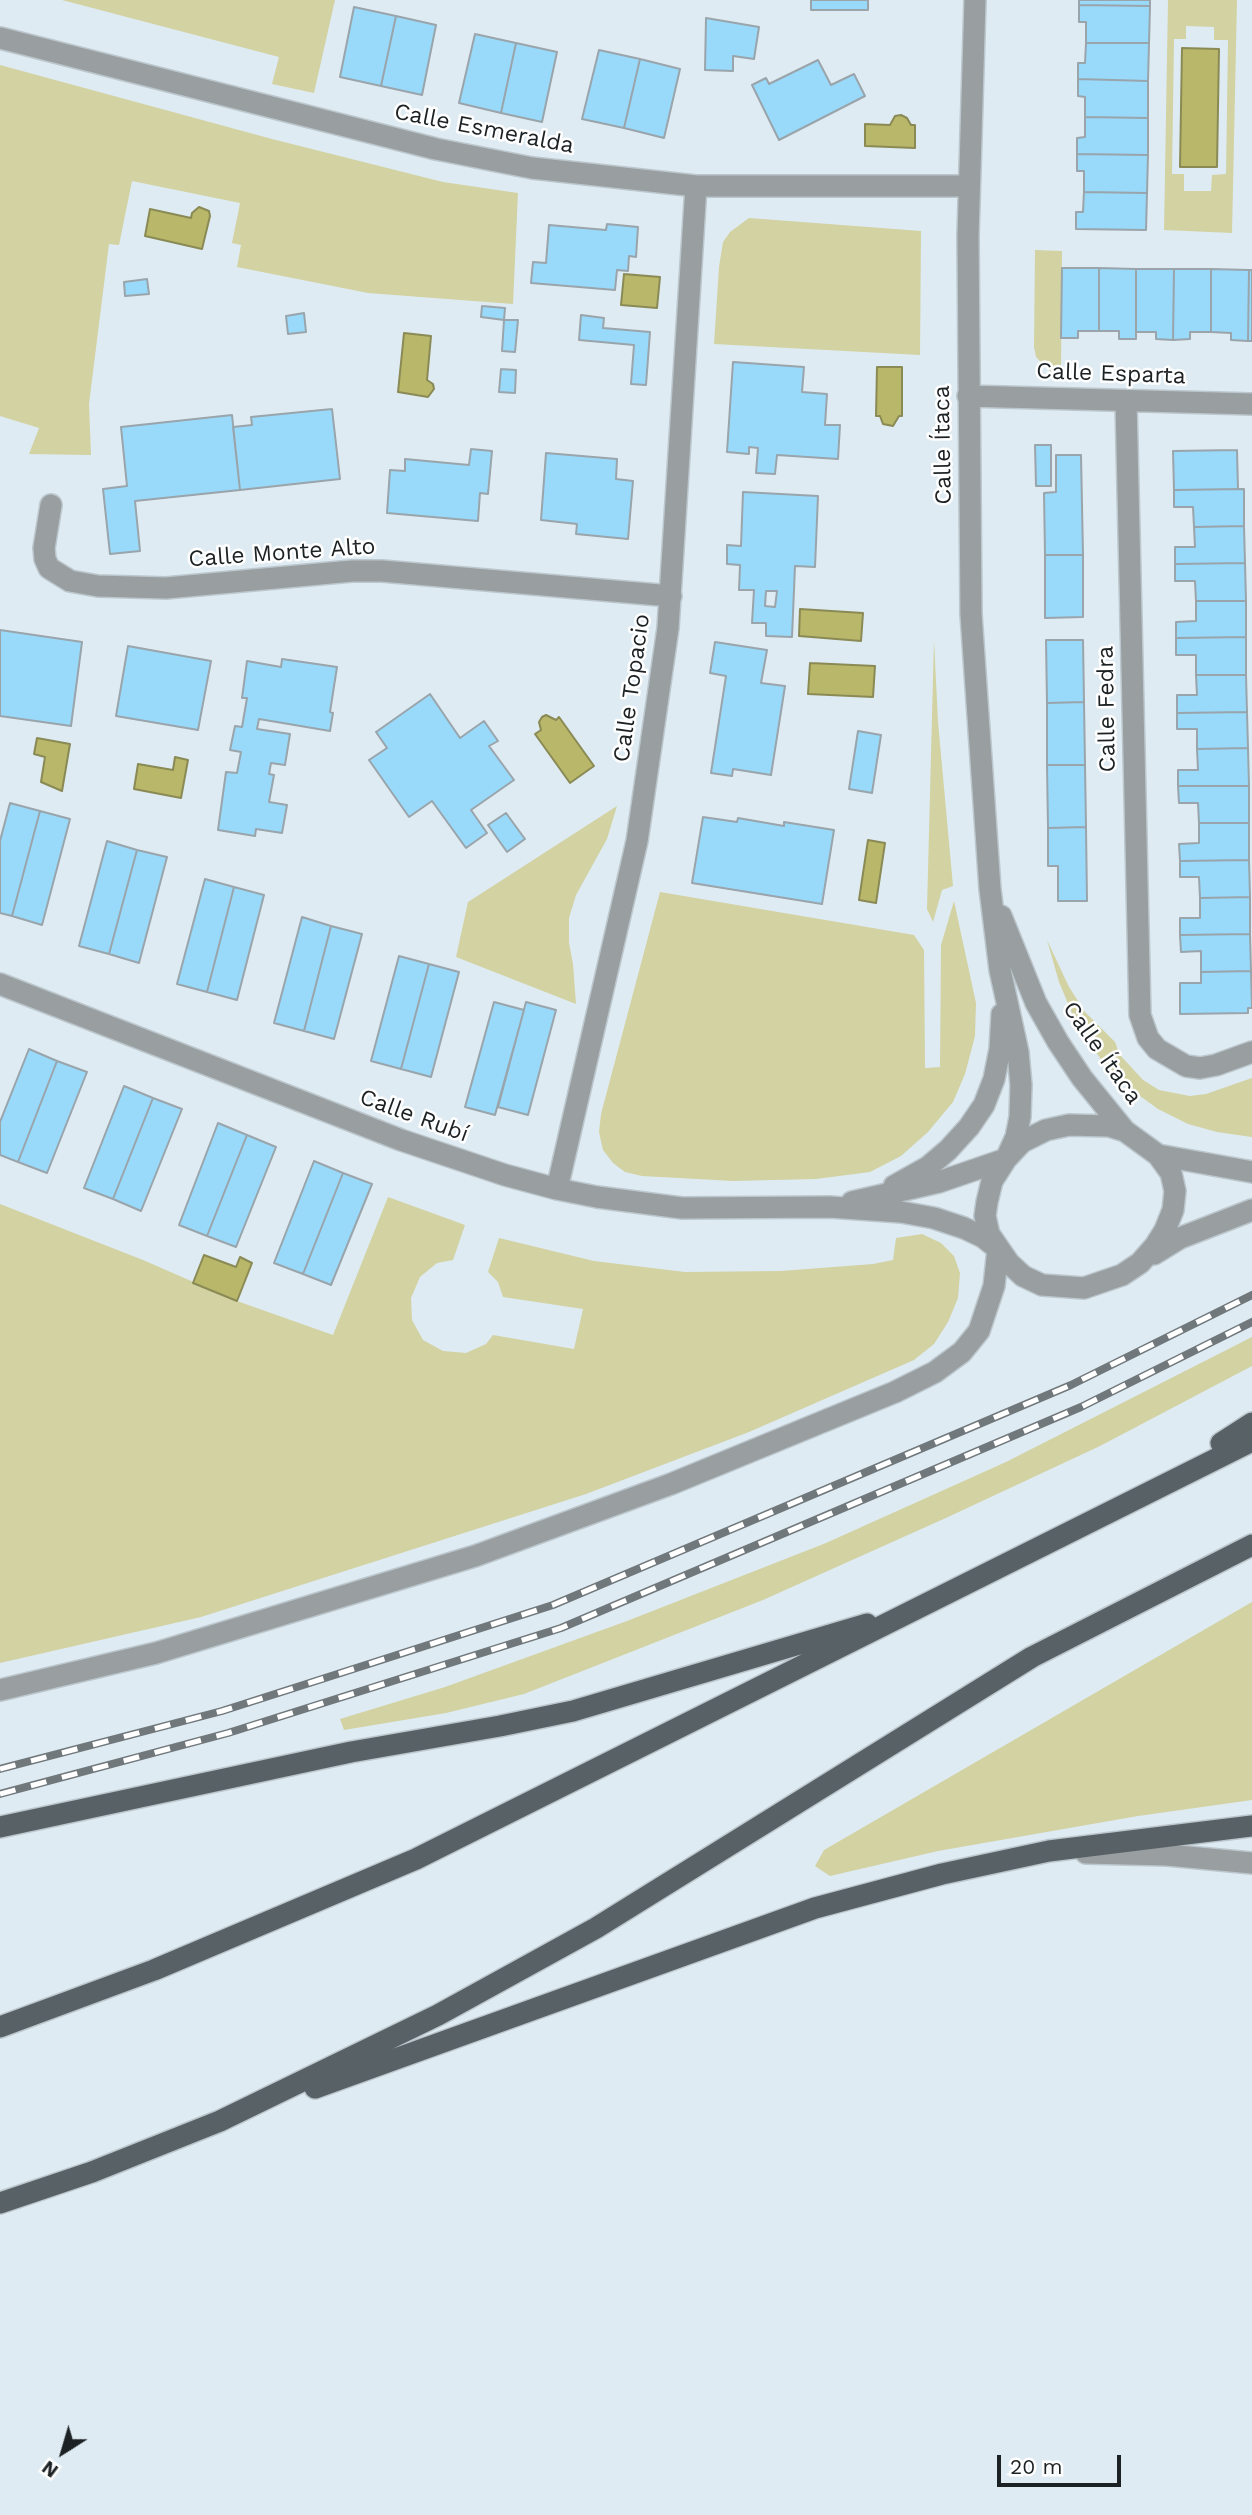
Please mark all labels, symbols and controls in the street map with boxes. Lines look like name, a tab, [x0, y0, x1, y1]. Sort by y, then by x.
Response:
street label: Calle Esmeralda	[392, 98, 576, 160]
street label: Calle Esparta	[1036, 358, 1186, 390]
street label: Calle Ítaca	[928, 385, 958, 505]
street label: Calle Monte Alto	[188, 533, 376, 573]
street label: Calle Topacio	[608, 612, 656, 764]
street label: Calle Fedra	[1092, 646, 1122, 772]
street label: Calle Ítaca	[1056, 996, 1148, 1110]
street label: Calle Rubí	[356, 1084, 472, 1148]
north arrow	[28, 2417, 98, 2487]
scale bar	[1000, 2442, 1124, 2486]
text: 20 m	[1010, 2454, 1062, 2479]
text: N	[38, 2456, 63, 2483]

